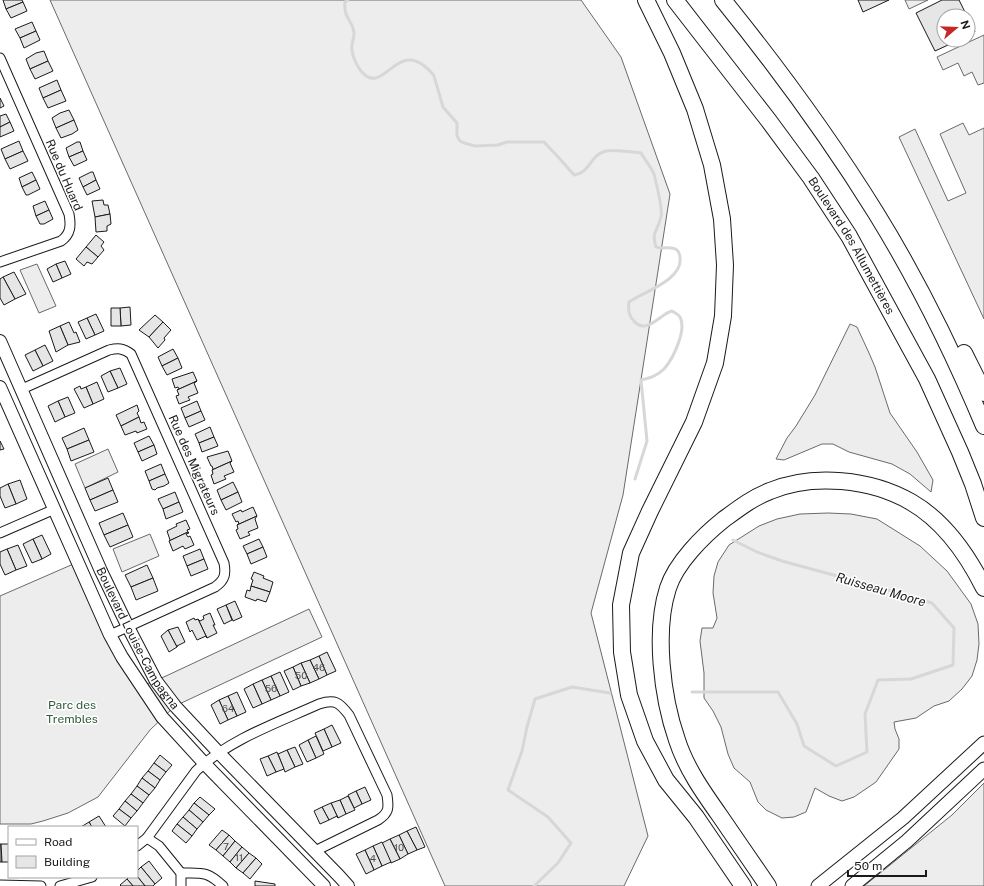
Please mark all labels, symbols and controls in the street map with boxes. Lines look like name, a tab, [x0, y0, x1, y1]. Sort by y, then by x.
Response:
north arrow	[936, 8, 976, 48]
text: N	[958, 19, 973, 31]
street label: Rue du Huard	[43, 137, 85, 213]
street label: Boulevard des Allumettières	[805, 174, 897, 317]
street label: Rue des Migrateurs	[166, 413, 222, 517]
street label: Boulevard Louise-Campagna	[93, 565, 182, 712]
water label: Ruisseau Moore	[834, 569, 928, 609]
house number: 46	[313, 661, 325, 673]
house number: 50	[295, 669, 307, 681]
house number: 56	[265, 682, 277, 694]
park label: Parc des Trembles	[46, 698, 98, 726]
house number: 64	[222, 702, 234, 714]
legend	[8, 826, 138, 878]
text: Road	[44, 835, 72, 849]
house number: 7	[223, 840, 229, 852]
house number: 10	[394, 841, 404, 853]
house number: 11	[235, 851, 243, 863]
house number: 4	[370, 852, 376, 864]
scale bar	[848, 852, 926, 878]
text: Building	[44, 855, 90, 869]
text: 50 m	[854, 859, 882, 873]

